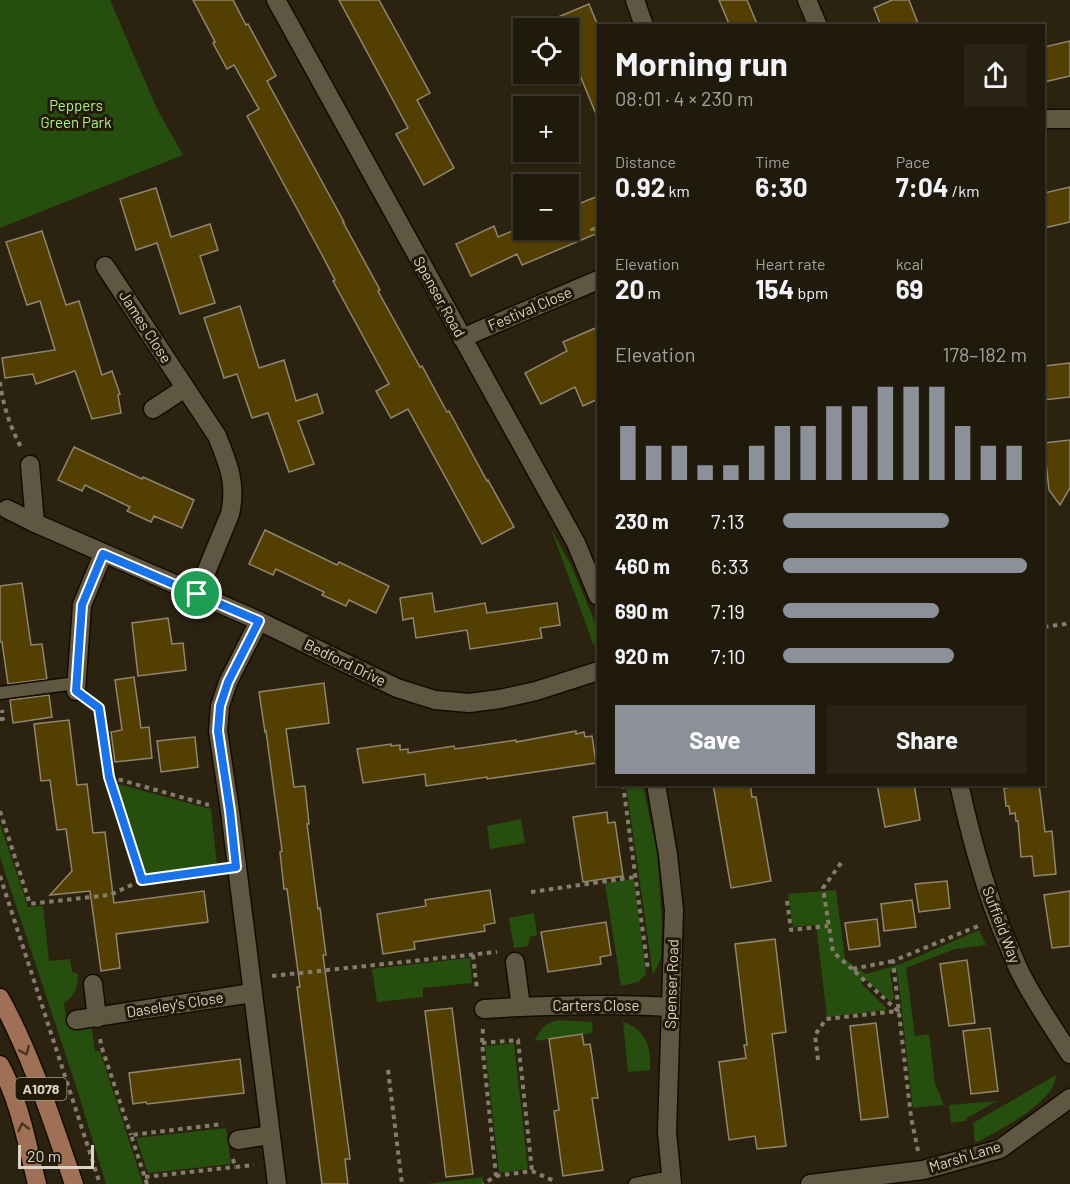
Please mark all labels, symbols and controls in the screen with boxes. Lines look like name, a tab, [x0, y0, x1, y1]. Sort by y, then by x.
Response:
map controls	[513, 18, 579, 240]
button: locate	[513, 18, 579, 84]
text: Morning run	[615, 43, 788, 83]
button: share	[964, 44, 1027, 107]
text: 08:01 · 4 × 230 m	[615, 86, 754, 110]
park label: Peppers Green Park	[40, 96, 112, 131]
button: +	[513, 96, 579, 162]
text: Distance	[615, 152, 676, 171]
text: Time	[755, 152, 790, 171]
text: Pace	[896, 152, 930, 171]
text: 0.92	[615, 171, 665, 202]
text: 6:30	[755, 171, 808, 202]
text: 7:04	[896, 171, 949, 202]
button: −	[513, 174, 579, 240]
text: km	[665, 181, 690, 200]
text: /km	[949, 181, 979, 200]
street label: Spenser Road	[410, 253, 470, 340]
text: Elevation	[615, 254, 679, 273]
text: Heart rate	[755, 254, 826, 273]
text: kcal	[896, 254, 924, 273]
text: 20	[615, 273, 644, 304]
text: 154	[755, 273, 794, 304]
text: 69	[896, 273, 923, 304]
street label: Festival Close	[485, 282, 574, 334]
text: m	[644, 283, 661, 302]
text: bpm	[794, 283, 828, 302]
street label: James Close	[116, 287, 176, 366]
text: Elevation	[615, 342, 696, 366]
text: 178–182 m	[942, 342, 1027, 366]
text: 230 m	[615, 509, 669, 533]
text: 7:13	[711, 509, 745, 533]
text: 460 m	[615, 554, 670, 578]
text: 6:33	[711, 554, 749, 578]
pin	[171, 568, 222, 619]
icon: arrive	[180, 577, 213, 610]
text: 690 m	[615, 599, 668, 623]
text: 7:19	[711, 599, 745, 623]
street label: Bedford Drive	[302, 635, 389, 690]
text: 920 m	[615, 644, 669, 668]
text: 7:10	[711, 644, 746, 668]
button: Save	[615, 705, 815, 774]
button: Share	[827, 705, 1027, 774]
street label: Suffield Way	[979, 884, 1025, 966]
street label: Spenser Road	[660, 939, 682, 1029]
street label: Daseley's Close	[125, 987, 225, 1021]
street label: Carters Close	[552, 996, 640, 1014]
one-way arrow	[18, 1044, 30, 1055]
road number: A1078	[15, 1078, 66, 1100]
one-way arrow	[18, 1122, 31, 1132]
street label: Marsh Lane	[927, 1137, 1003, 1176]
scale bar	[18, 1142, 94, 1170]
text: 20 m	[27, 1146, 61, 1165]

